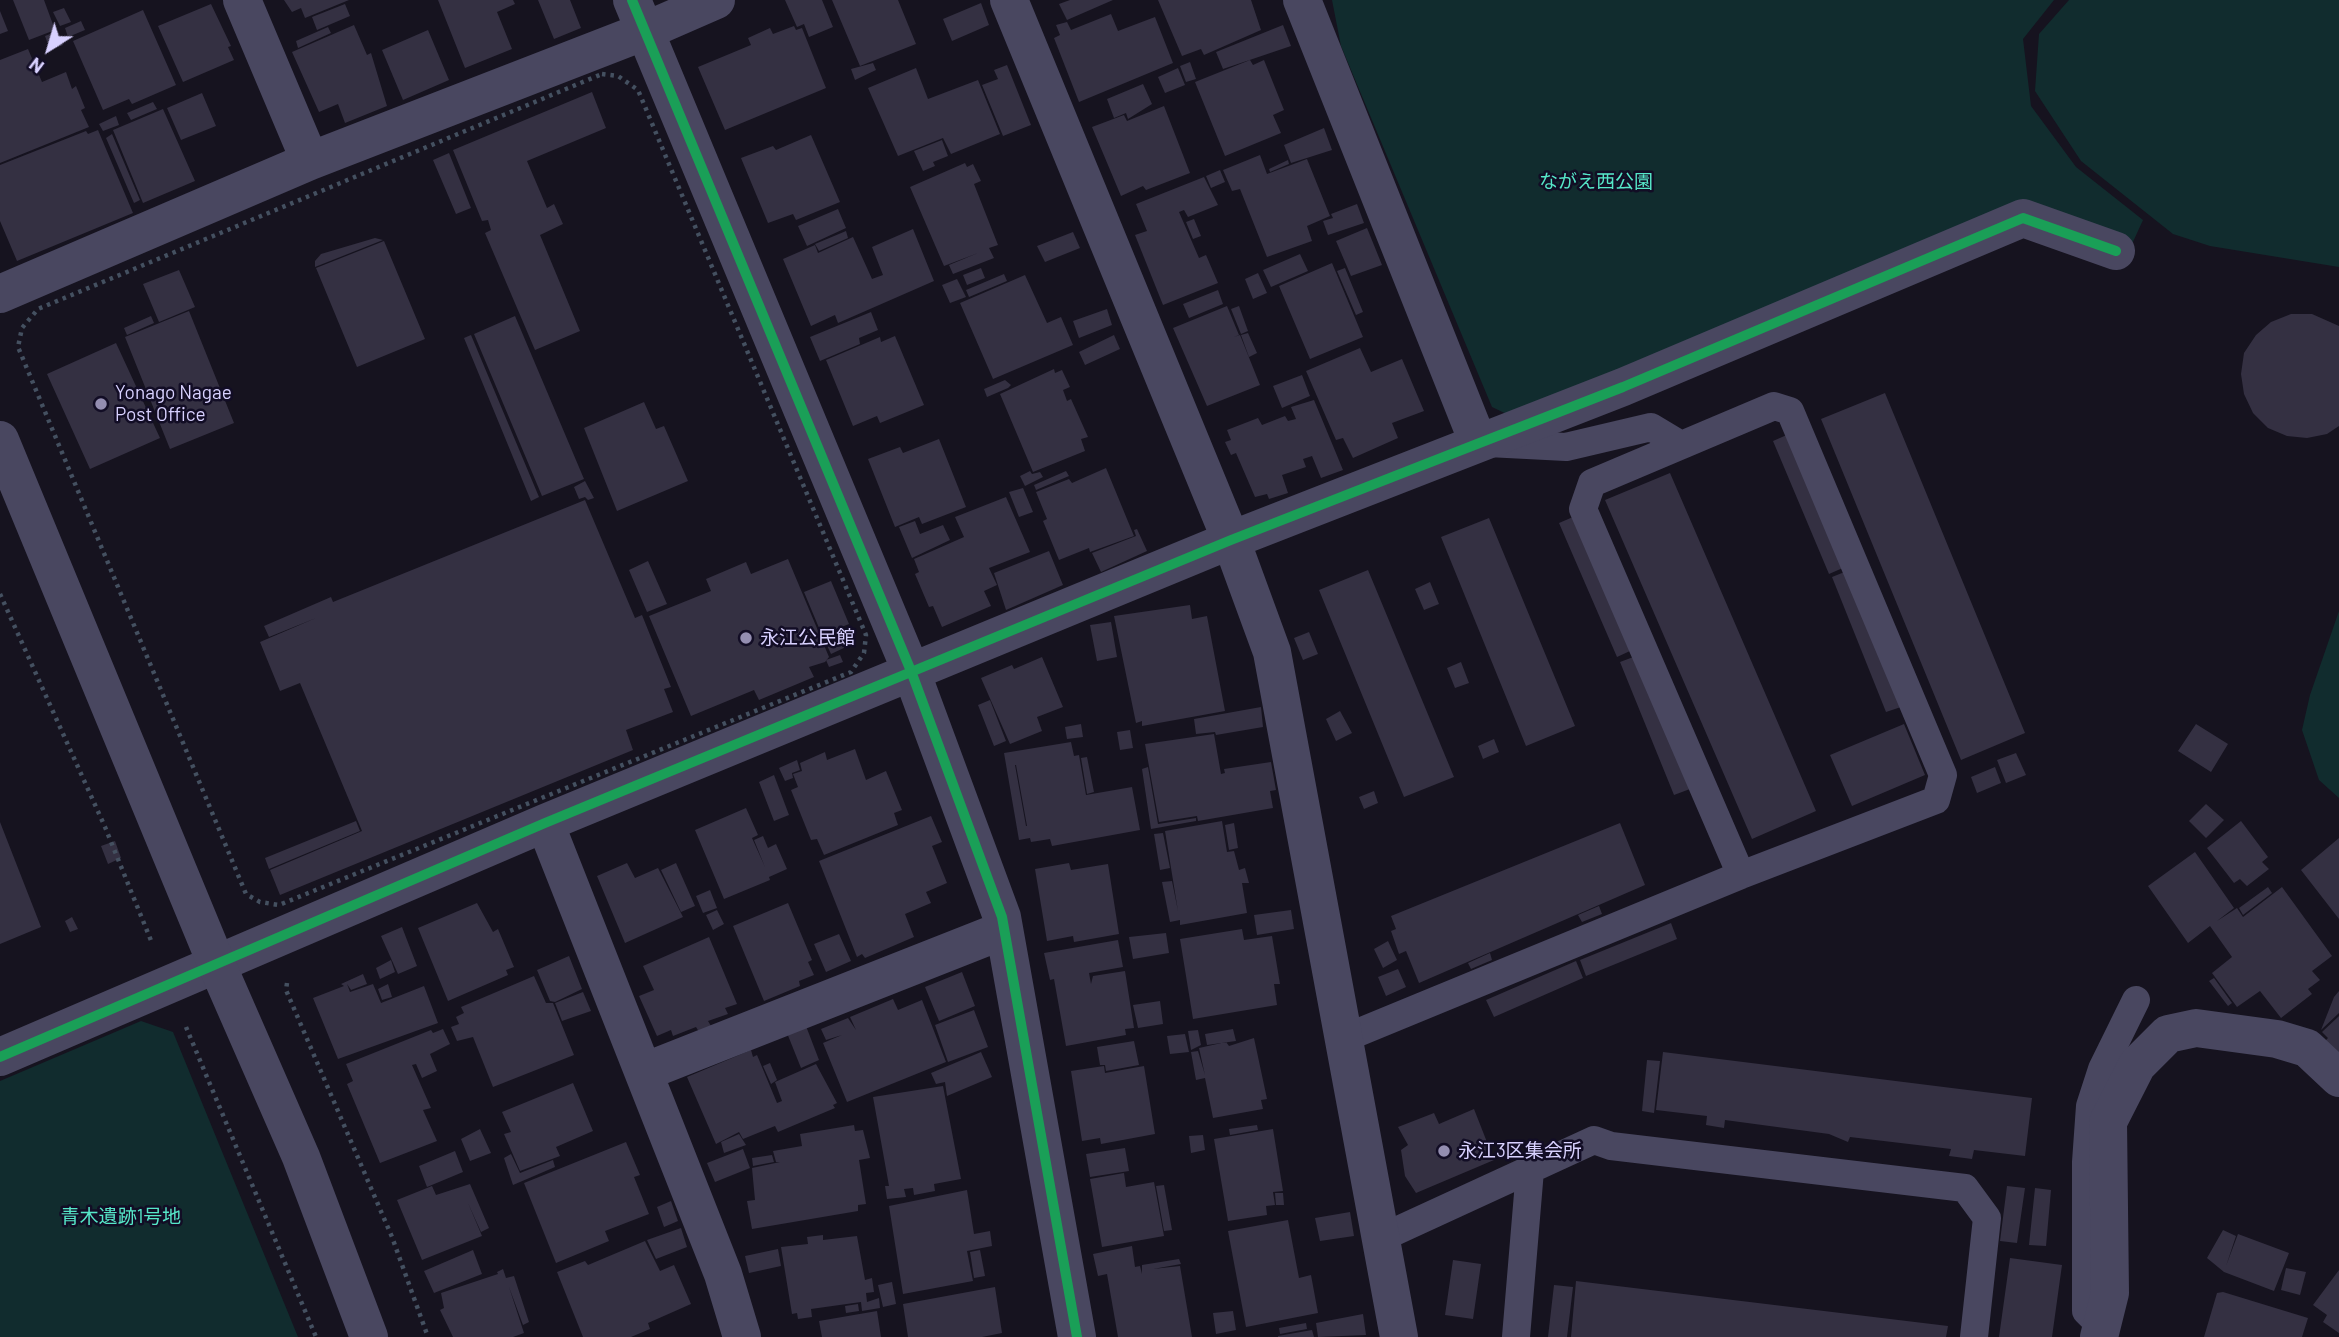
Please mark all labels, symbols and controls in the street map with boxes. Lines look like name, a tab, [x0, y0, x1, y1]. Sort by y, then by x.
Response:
north arrow	[14, 14, 84, 84]
text: N	[24, 53, 48, 79]
park label: ながえ西公園	[1539, 171, 1653, 193]
place label: Yonago Nagae Post Office	[115, 382, 232, 426]
marker: Yonago Nagae Post Office	[93, 396, 109, 412]
place label: 永江公民館	[760, 627, 855, 649]
marker: 永江公民館	[738, 630, 754, 646]
place label: 永江3区集会所	[1458, 1140, 1582, 1162]
marker: 永江3区集会所	[1436, 1143, 1452, 1159]
park label: 青木遺跡1号地	[61, 1206, 181, 1228]

